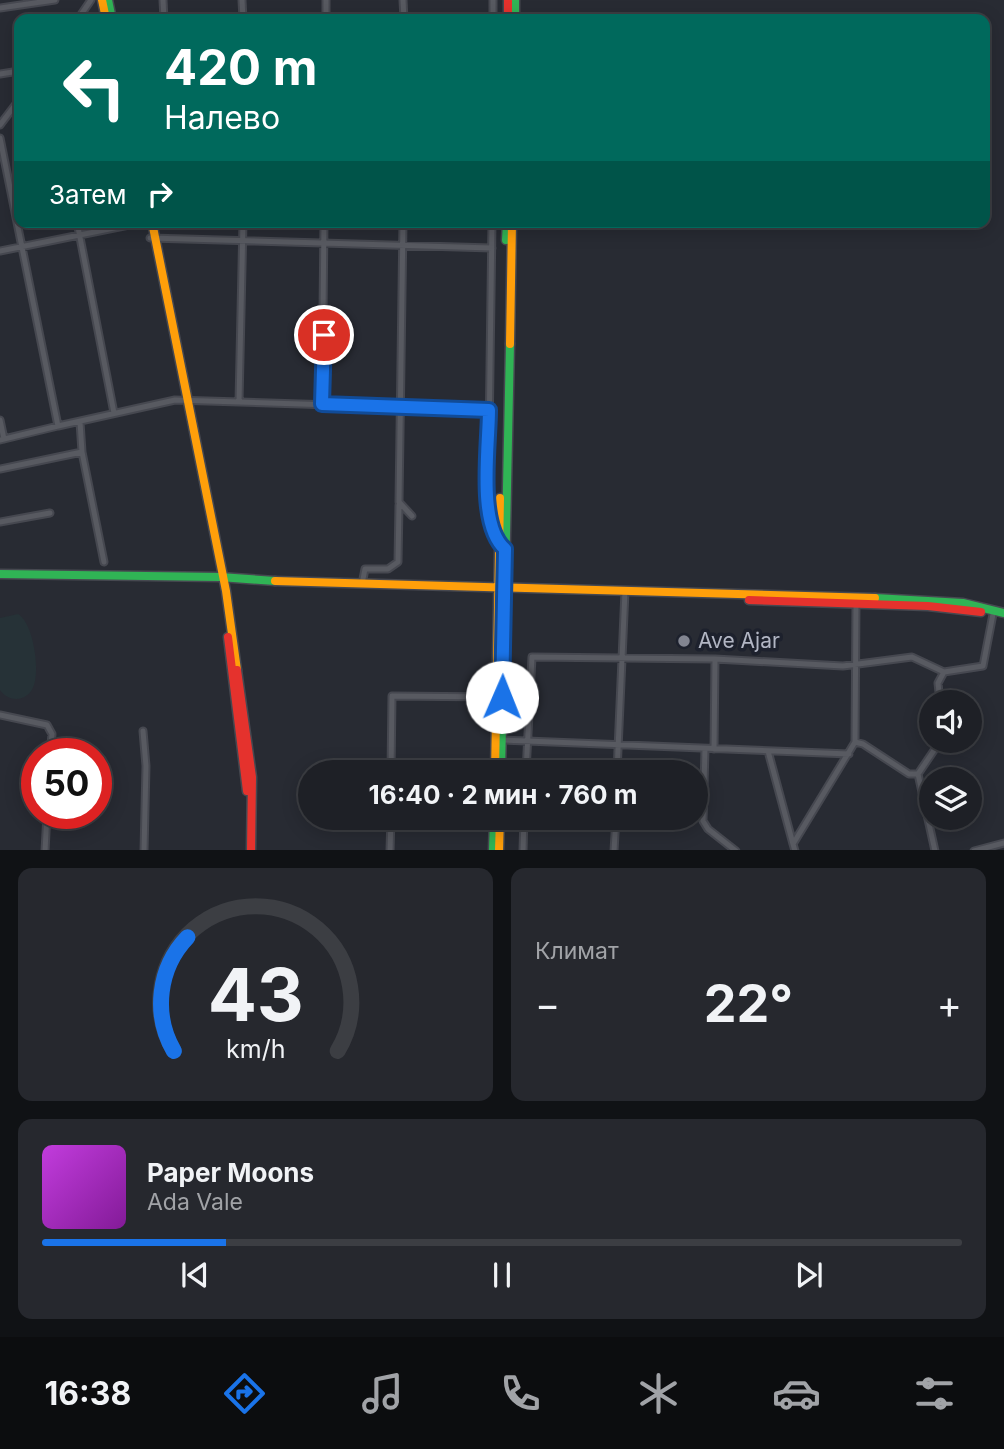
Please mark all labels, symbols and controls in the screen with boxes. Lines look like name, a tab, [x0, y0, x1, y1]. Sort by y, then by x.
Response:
text: 420 m	[164, 38, 317, 97]
icon: left	[49, 42, 140, 133]
text: Налево	[164, 98, 280, 137]
icon: right	[141, 175, 179, 213]
text: Затем	[49, 179, 127, 210]
pin	[294, 305, 354, 365]
icon: arrive	[305, 316, 343, 354]
place label: Ave Ajar	[698, 628, 780, 653]
marker: Ave Ajar	[676, 633, 692, 649]
position arrow	[465, 660, 539, 734]
map controls	[919, 690, 982, 830]
button: sound	[919, 690, 982, 753]
speed limit sign: 50	[21, 738, 112, 829]
button: layers	[919, 767, 982, 830]
text: 16:40 · 2 мин · 760 m	[369, 779, 637, 810]
text: Климат	[535, 937, 619, 965]
text: 43	[207, 950, 304, 1039]
text: 22°	[704, 972, 793, 1035]
text: −	[535, 981, 560, 1027]
text: +	[937, 981, 962, 1027]
text: km/h	[226, 1033, 285, 1063]
text: Paper Moons	[147, 1157, 314, 1188]
text: Ada Vale	[147, 1188, 243, 1216]
icon: previous	[176, 1256, 214, 1294]
icon: pause	[483, 1256, 521, 1294]
icon: next	[790, 1256, 828, 1294]
icon: directions	[220, 1369, 269, 1418]
icon: music	[358, 1369, 407, 1418]
icon: phone	[496, 1369, 545, 1418]
icon: climate	[634, 1369, 683, 1418]
icon: car	[772, 1369, 821, 1418]
icon: filters	[910, 1369, 959, 1418]
text: 16:38	[45, 1374, 131, 1413]

